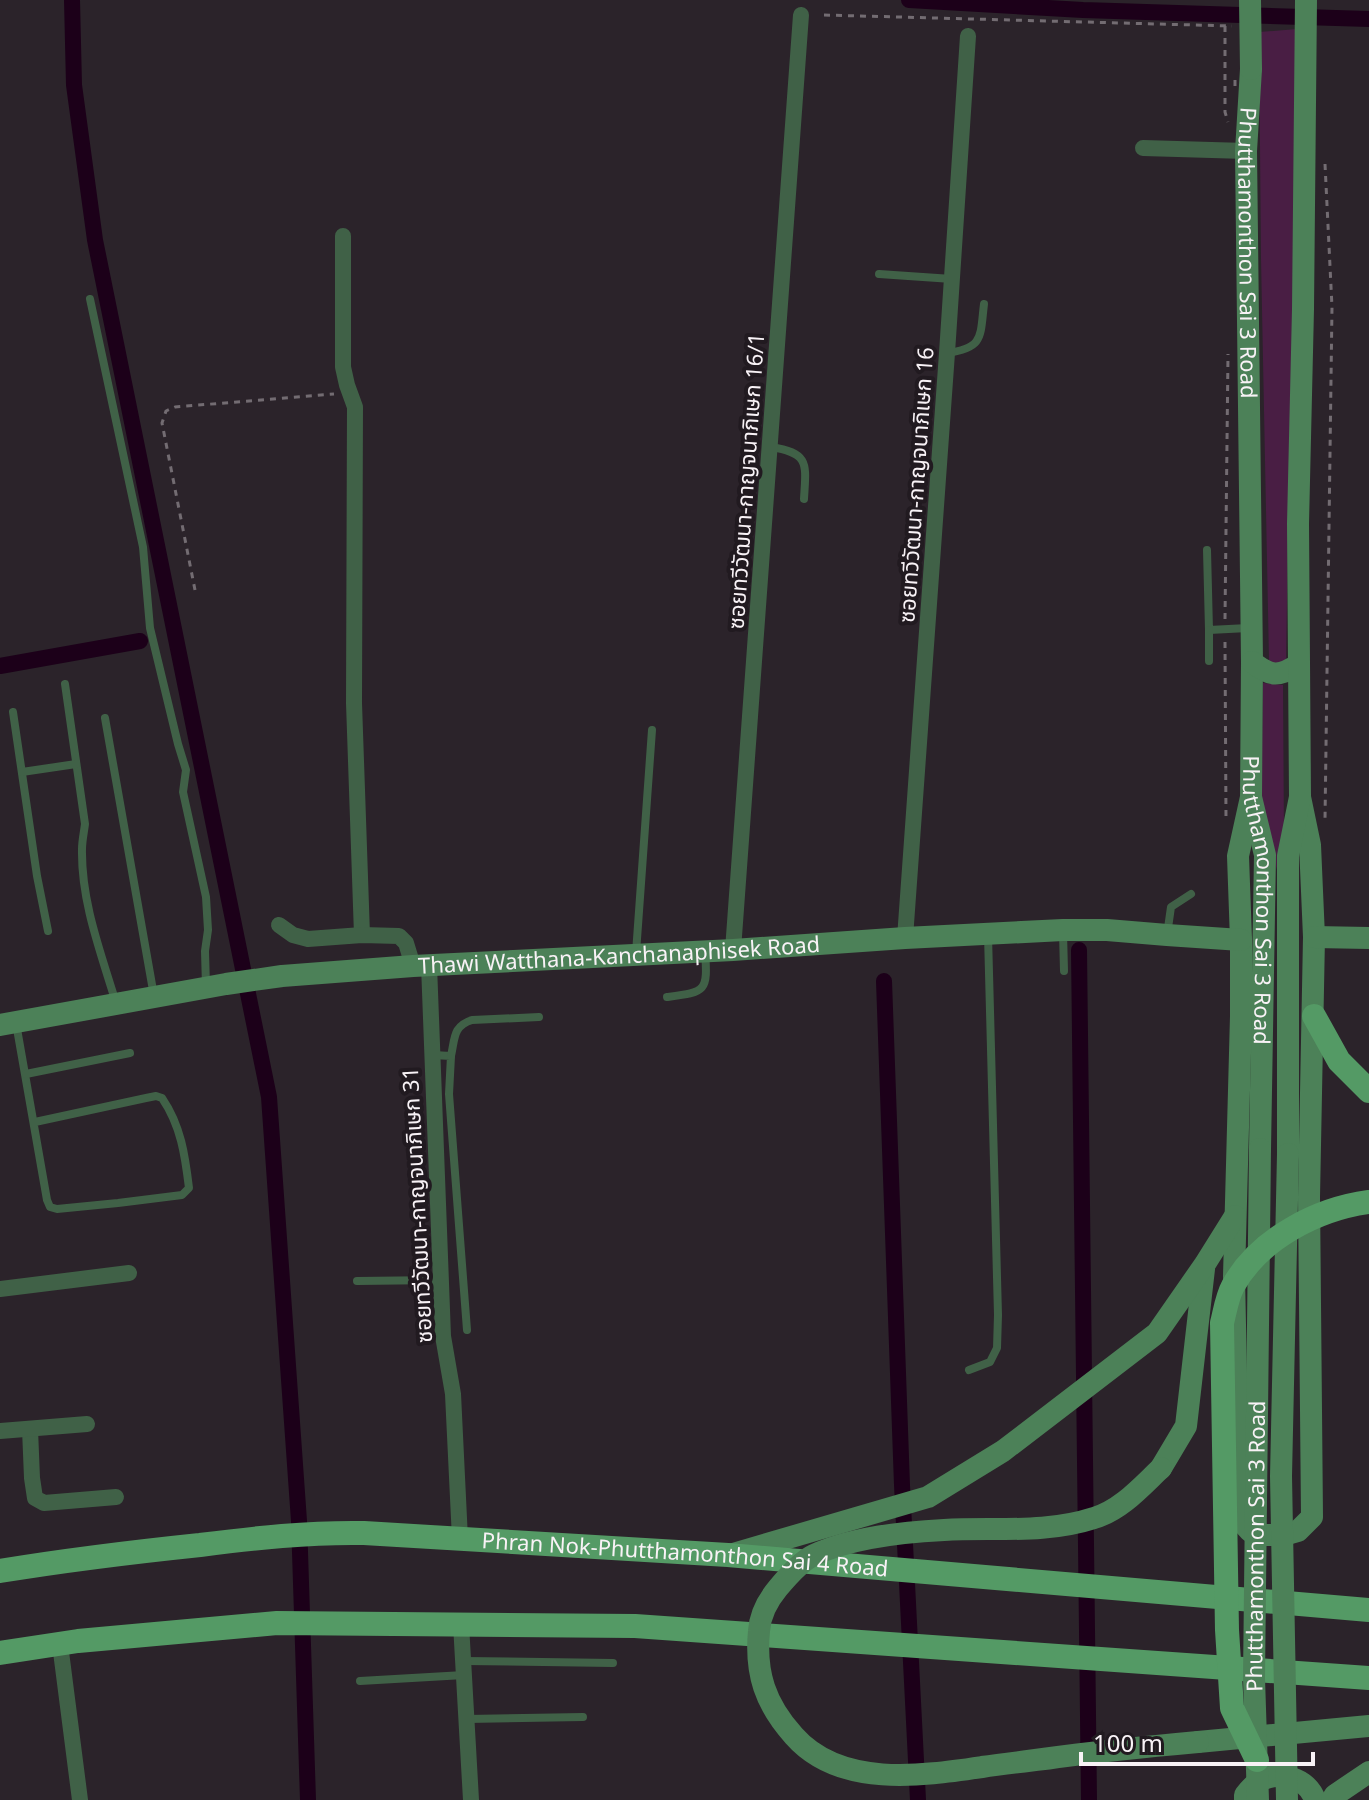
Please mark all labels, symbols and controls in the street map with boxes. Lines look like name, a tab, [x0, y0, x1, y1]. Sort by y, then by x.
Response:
street label: Phutthamonthon Sai 3 Road	[1228, 106, 1264, 399]
street label: ซอยทวีวัฒนา-กาญจนาภิเษก 16/1	[721, 332, 774, 630]
street label: ซอยทวีวัฒนา-กาญจนาภิเษก 16	[891, 346, 944, 624]
street label: Phutthamonthon Sai 3 Road	[1233, 755, 1280, 1045]
street label: Thawi Watthana-Kanchanaphisek Road	[417, 929, 821, 984]
street label: ซอยทวีวัฒนา-กาญจนาภิเษก 31	[395, 1066, 442, 1344]
street label: Phutthamonthon Sai 3 Road	[1239, 1400, 1275, 1692]
street label: Phran Nok-Phutthamonthon Sai 4 Road	[481, 1525, 889, 1587]
scale bar	[1081, 1716, 1313, 1766]
text: 100 m	[1093, 1727, 1163, 1763]

